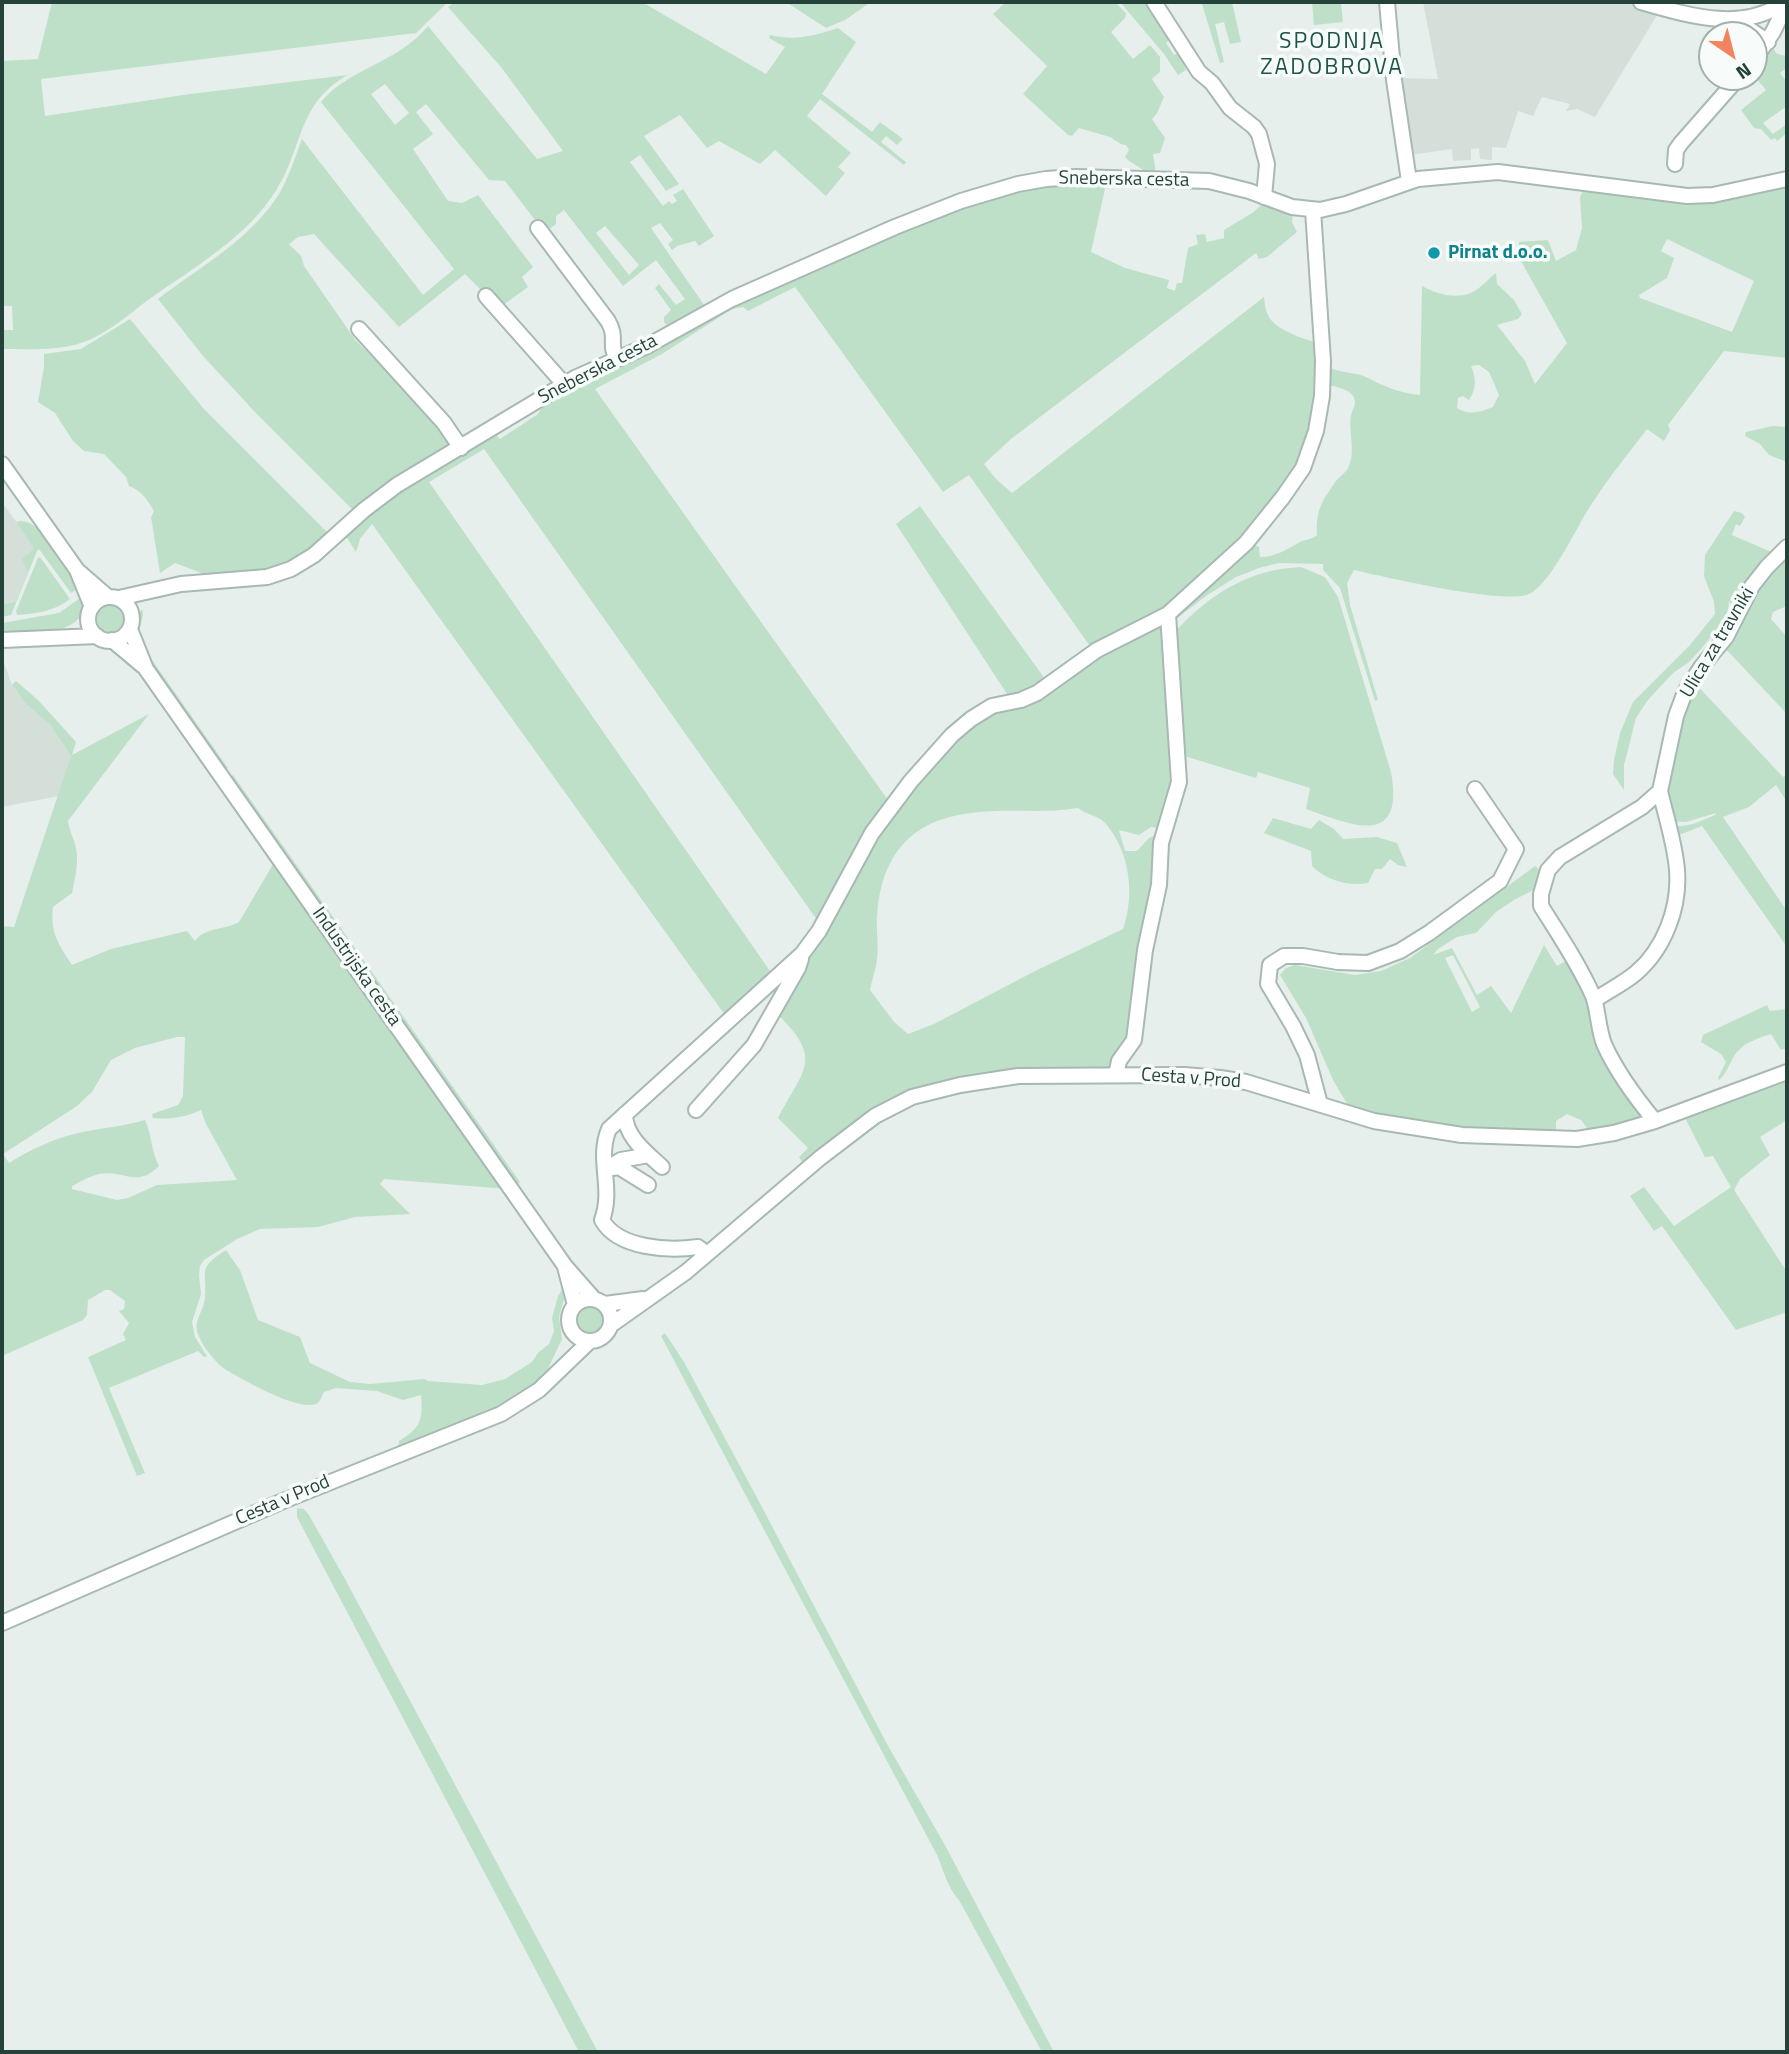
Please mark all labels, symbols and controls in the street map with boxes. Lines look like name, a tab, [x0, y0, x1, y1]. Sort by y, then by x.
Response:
north arrow	[1698, 21, 1768, 91]
district label: SPODNJA ZADOBROVA	[1261, 28, 1403, 82]
text: N	[1730, 56, 1758, 88]
street label: Sneberska cesta	[1058, 167, 1190, 193]
place label: Pirnat d.o.o.	[1448, 242, 1548, 264]
marker: Pirnat d.o.o.	[1426, 245, 1442, 261]
street label: Sneberska cesta	[535, 330, 661, 410]
street label: Ulica za travniki	[1676, 584, 1760, 702]
street label: Industrijska cesta	[307, 903, 405, 1031]
street label: Cesta v Prod	[1140, 1064, 1242, 1094]
street label: Cesta v Prod	[233, 1471, 333, 1531]

